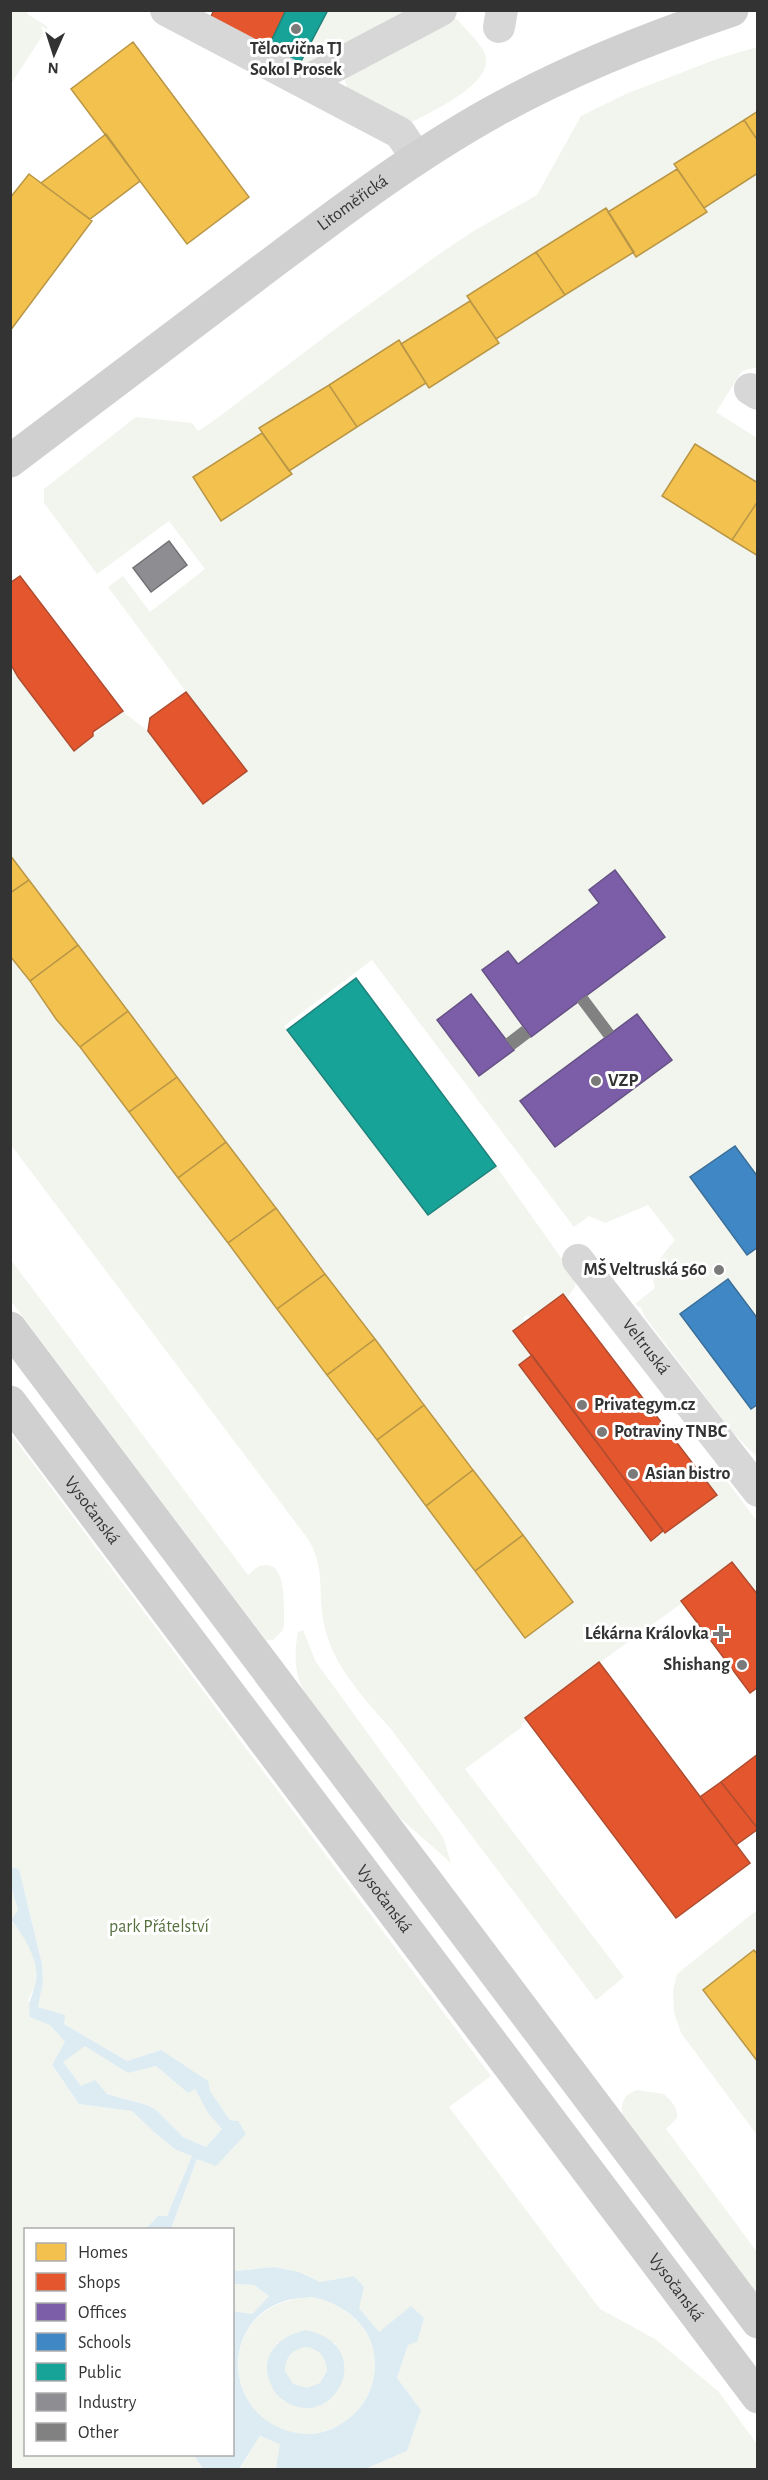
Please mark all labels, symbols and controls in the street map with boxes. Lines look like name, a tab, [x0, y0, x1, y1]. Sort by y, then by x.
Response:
marker: Tělocvična TJ Sokol Prosek	[289, 22, 303, 36]
north arrow	[24, 24, 84, 84]
place label: Tělocvična TJ Sokol Prosek	[250, 40, 342, 79]
text: N	[47, 60, 59, 76]
street label: Litoměřická	[314, 172, 391, 234]
place label: VZP	[608, 1072, 638, 1090]
marker: VZP	[589, 1074, 603, 1088]
place label: MŠ Veltruská 560	[584, 1258, 707, 1279]
marker: MŠ Veltruská 560	[712, 1263, 726, 1277]
street label: Veltruská	[618, 1315, 673, 1378]
place label: Privategym.cz	[594, 1396, 696, 1414]
marker: Privategym.cz	[575, 1398, 589, 1412]
place label: Potraviny TNBC	[614, 1423, 728, 1441]
marker: Potraviny TNBC	[595, 1425, 609, 1439]
place label: Asian bistro	[645, 1465, 731, 1483]
marker: Asian bistro	[626, 1467, 640, 1481]
street label: Vysočanská	[60, 1473, 123, 1548]
place label: Lékárna Královka	[585, 1625, 709, 1643]
marker: Lékárna Královka	[714, 1627, 728, 1641]
place label: Shishang	[663, 1656, 731, 1674]
marker: Shishang	[735, 1658, 749, 1672]
street label: Vysočanská	[353, 1862, 415, 1937]
park label: park Přátelství	[109, 1918, 210, 1936]
legend	[24, 2228, 234, 2456]
text: Homes	[78, 2244, 128, 2262]
street label: Vysočanská	[645, 2250, 707, 2325]
text: Shops	[78, 2274, 120, 2292]
text: Offices	[78, 2304, 127, 2322]
text: Schools	[78, 2334, 131, 2352]
text: Public	[78, 2364, 121, 2382]
text: Industry	[78, 2394, 137, 2412]
text: Other	[78, 2424, 119, 2442]

